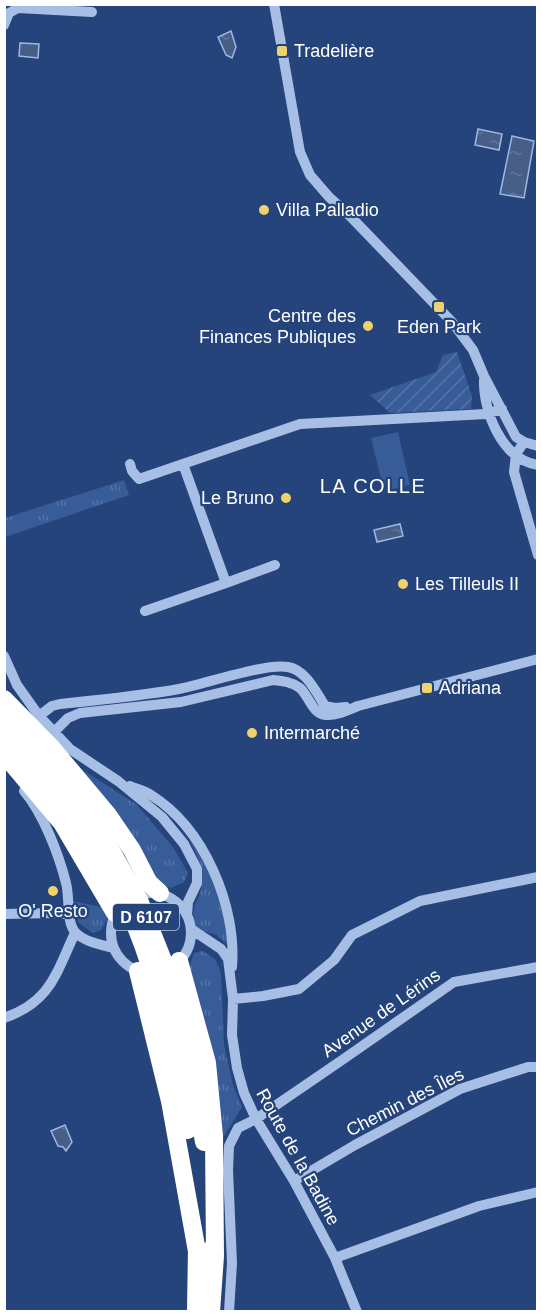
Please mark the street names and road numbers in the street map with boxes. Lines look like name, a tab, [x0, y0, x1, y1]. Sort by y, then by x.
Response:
road number: D 6107	[113, 904, 179, 930]
street label: Avenue de Lérins	[318, 965, 444, 1061]
street label: Chemin des Îles	[343, 1064, 467, 1140]
street label: Route de la Badine	[252, 1085, 344, 1229]

